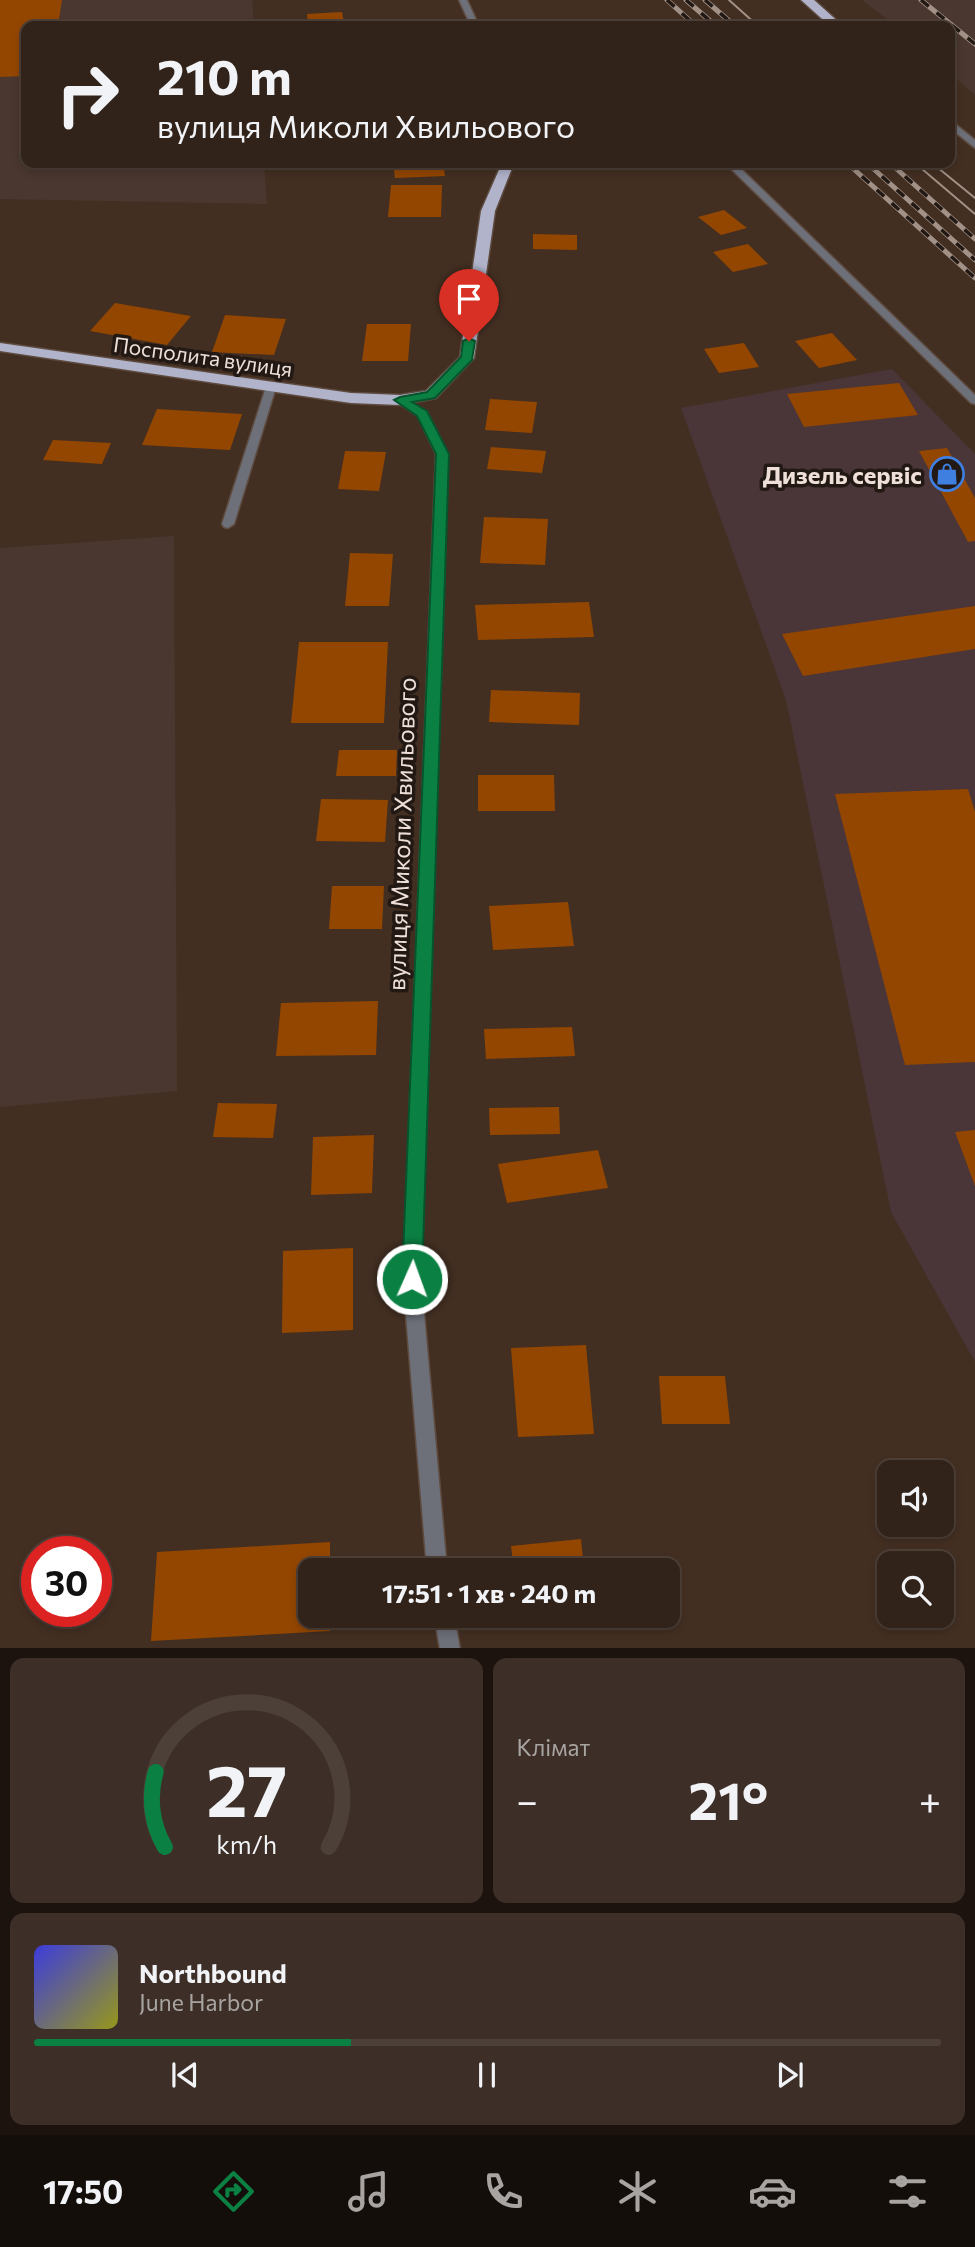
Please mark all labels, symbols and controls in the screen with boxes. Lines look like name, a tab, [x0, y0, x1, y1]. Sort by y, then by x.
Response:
text: 210 m	[157, 45, 292, 105]
icon: right	[42, 49, 133, 140]
text: вулиця Миколи Хвильового	[157, 105, 575, 145]
pin	[439, 269, 499, 341]
icon: arrive	[450, 280, 488, 318]
street label: Посполита вулиця	[112, 331, 294, 381]
shop icon: Дизель сервіс	[928, 455, 966, 493]
place label: Дизель сервіс	[763, 460, 922, 489]
street label: вулиця Миколи Хвильового	[381, 677, 421, 991]
position arrow	[375, 1242, 449, 1316]
map controls	[877, 1460, 954, 1628]
button: sound	[877, 1460, 954, 1537]
speed limit sign: 30	[21, 1536, 112, 1627]
button: search	[877, 1551, 954, 1628]
text: 17:51 · 1 хв · 240 m	[382, 1577, 596, 1608]
text: Клімат	[517, 1733, 590, 1761]
text: 27	[206, 1743, 287, 1832]
text: 21°	[689, 1767, 768, 1831]
text: −	[517, 1776, 538, 1823]
text: +	[919, 1776, 941, 1823]
text: km/h	[216, 1828, 277, 1858]
text: Northbound	[139, 1957, 287, 1988]
text: June Harbor	[139, 1988, 263, 2016]
icon: previous	[166, 2056, 204, 2094]
icon: pause	[468, 2056, 506, 2094]
icon: next	[771, 2056, 809, 2094]
icon: directions	[209, 2167, 258, 2216]
icon: music	[344, 2167, 393, 2216]
icon: phone	[479, 2167, 528, 2216]
icon: climate	[613, 2167, 662, 2216]
icon: car	[748, 2167, 797, 2216]
icon: filters	[883, 2167, 932, 2216]
text: 17:50	[43, 2171, 123, 2211]

